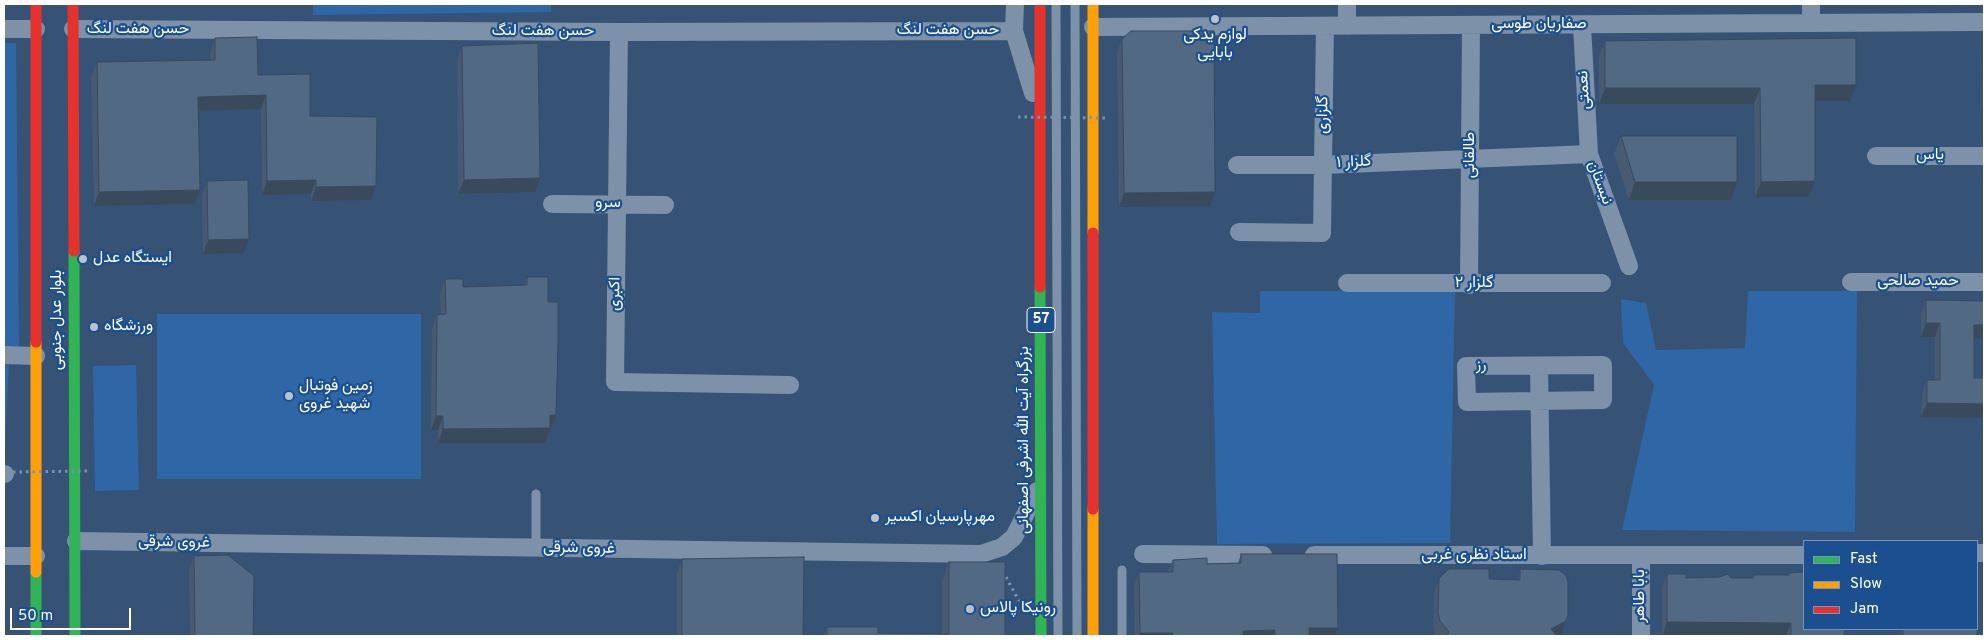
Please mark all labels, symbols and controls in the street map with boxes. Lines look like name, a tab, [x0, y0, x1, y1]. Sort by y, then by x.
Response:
marker: لوازم یدکی بابایی	[1209, 13, 1221, 25]
street label: صفاریان طوسی	[1491, 15, 1587, 35]
street label: حسن هفت لنگ	[87, 20, 189, 40]
street label: حسن هفت لنگ	[897, 21, 999, 41]
street label: حسن هفت لنگ	[492, 22, 594, 42]
place label: لوازم یدکی بابایی	[1183, 26, 1247, 64]
street label: نعمتی	[1574, 70, 1596, 110]
street label: گلزاری	[1314, 96, 1334, 134]
street label: طالقانی	[1461, 132, 1481, 178]
street label: یاس	[1916, 146, 1944, 166]
street label: گلزار ۱	[1336, 153, 1372, 173]
street label: نیستان	[1582, 159, 1616, 207]
street label: سرو	[595, 194, 621, 214]
place label: ایستگاه عدل	[93, 249, 172, 269]
marker: ایستگاه عدل	[77, 253, 89, 265]
street label: بلوار عدل جنوبی	[48, 270, 68, 370]
street label: حمید صالحی	[1877, 272, 1959, 292]
street label: گلزار ۲	[1455, 274, 1493, 294]
street label: اکبری	[606, 277, 626, 311]
road number: 57	[1027, 308, 1055, 332]
place label: ورزشگاه	[104, 317, 153, 337]
marker: ورزشگاه	[88, 321, 100, 333]
street label: بزرگراه آیت الله اشرفی اصفهانی	[1015, 346, 1035, 534]
street label: رز	[1475, 356, 1487, 376]
place label: زمین فوتبال شهید غروی	[299, 377, 373, 415]
marker: زمین فوتبال شهید غروی	[283, 390, 295, 402]
place label: مهرپارسیان اکسیر	[885, 508, 995, 528]
marker: مهرپارسیان اکسیر	[869, 512, 881, 524]
street label: غروی شرقی	[138, 533, 210, 553]
street label: غروی شرقی	[543, 539, 615, 559]
legend	[1803, 540, 1978, 630]
street label: استاد نظری غربی	[1421, 546, 1527, 566]
text: Fast	[1850, 550, 1878, 569]
street label: بابا طاهر	[1631, 569, 1651, 623]
text: Slow	[1850, 575, 1882, 594]
scale bar	[12, 598, 134, 630]
place label: رونیکا پالاس	[980, 599, 1056, 619]
text: Jam	[1850, 600, 1879, 619]
marker: رونیکا پالاس	[964, 603, 976, 615]
text: 50 m	[18, 607, 53, 626]

